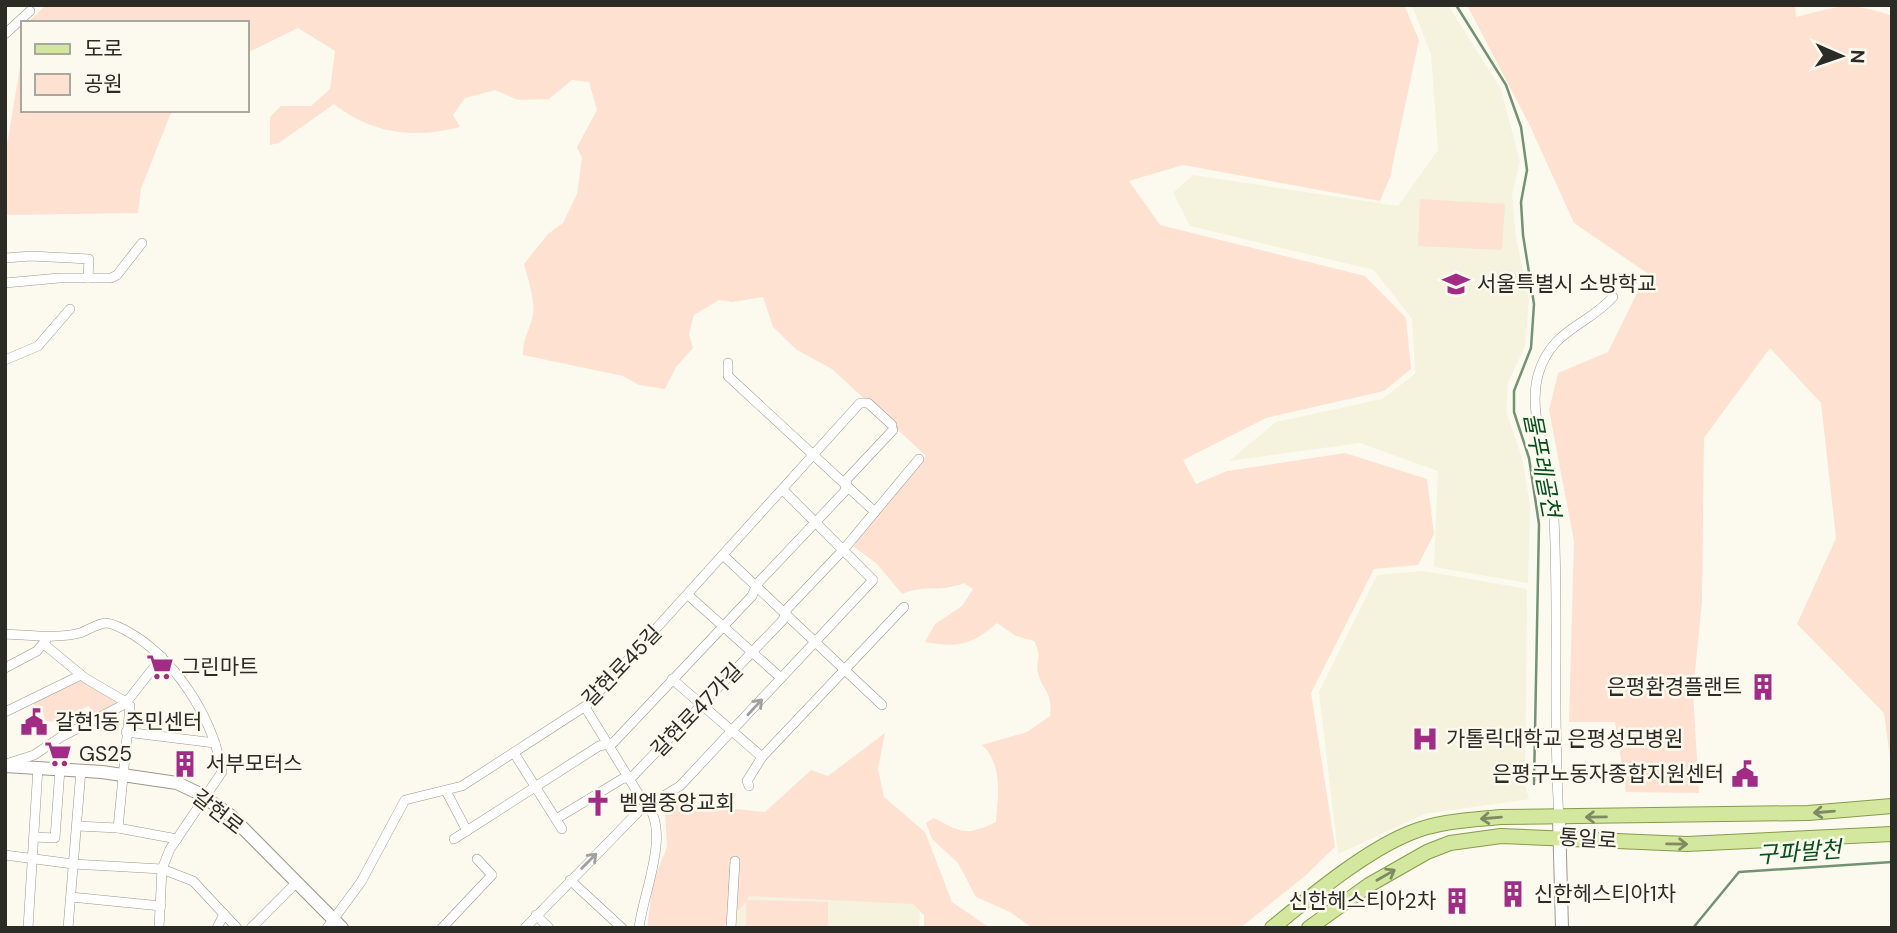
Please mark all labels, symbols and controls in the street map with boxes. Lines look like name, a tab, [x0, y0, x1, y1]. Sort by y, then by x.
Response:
legend	[21, 21, 248, 112]
north arrow	[1806, 21, 1876, 91]
text: 도로	[84, 35, 123, 63]
text: N	[1845, 49, 1870, 64]
text: 공원	[84, 70, 123, 98]
school or university icon: 서울특별시 소방학교	[1441, 269, 1471, 299]
place label: 서울특별시 소방학교	[1477, 270, 1656, 298]
water label: 물푸레골천	[1517, 410, 1567, 523]
street label: 갈현로45길	[576, 619, 668, 713]
supermarket icon: 그린마트	[145, 652, 175, 682]
place label: 그린마트	[181, 653, 258, 681]
street label: 갈현로47가길	[645, 657, 749, 763]
building icon: 은평환경플랜트	[1748, 672, 1778, 702]
place label: 은평환경플랜트	[1607, 673, 1742, 701]
one-way arrow	[747, 698, 763, 716]
public building icon: 갈현1동 주민센터	[19, 707, 49, 737]
place label: 갈현1동 주민센터	[55, 708, 202, 736]
hospital icon: 가톨릭대학교 은평성모병원	[1410, 724, 1440, 754]
place label: 가톨릭대학교 은평성모병원	[1446, 725, 1683, 753]
supermarket icon: GS25	[43, 739, 73, 769]
place label: GS25	[79, 740, 132, 768]
building icon: 서부모터스	[170, 749, 200, 779]
place label: 서부모터스	[206, 750, 303, 778]
public building icon: 은평구노동자종합지원센터	[1730, 759, 1760, 789]
place label: 은평구노동자종합지원센터	[1492, 760, 1724, 788]
street label: 갈현로	[187, 783, 249, 841]
church icon: 벧엘중앙교회	[583, 788, 613, 818]
place label: 벧엘중앙교회	[619, 789, 735, 817]
one-way arrow	[1813, 806, 1836, 819]
one-way arrow	[1585, 810, 1608, 823]
one-way arrow	[1480, 812, 1502, 825]
street label: 통일로	[1558, 823, 1618, 855]
water label: 구파발천	[1756, 834, 1845, 870]
one-way arrow	[1665, 837, 1688, 851]
one-way arrow	[581, 853, 598, 870]
one-way arrow	[1375, 868, 1395, 882]
building icon: 신한헤스티아1차	[1498, 879, 1528, 909]
place label: 신한헤스티아1차	[1534, 880, 1676, 908]
building icon: 신한헤스티아2차	[1442, 886, 1472, 916]
place label: 신한헤스티아2차	[1289, 887, 1436, 915]

